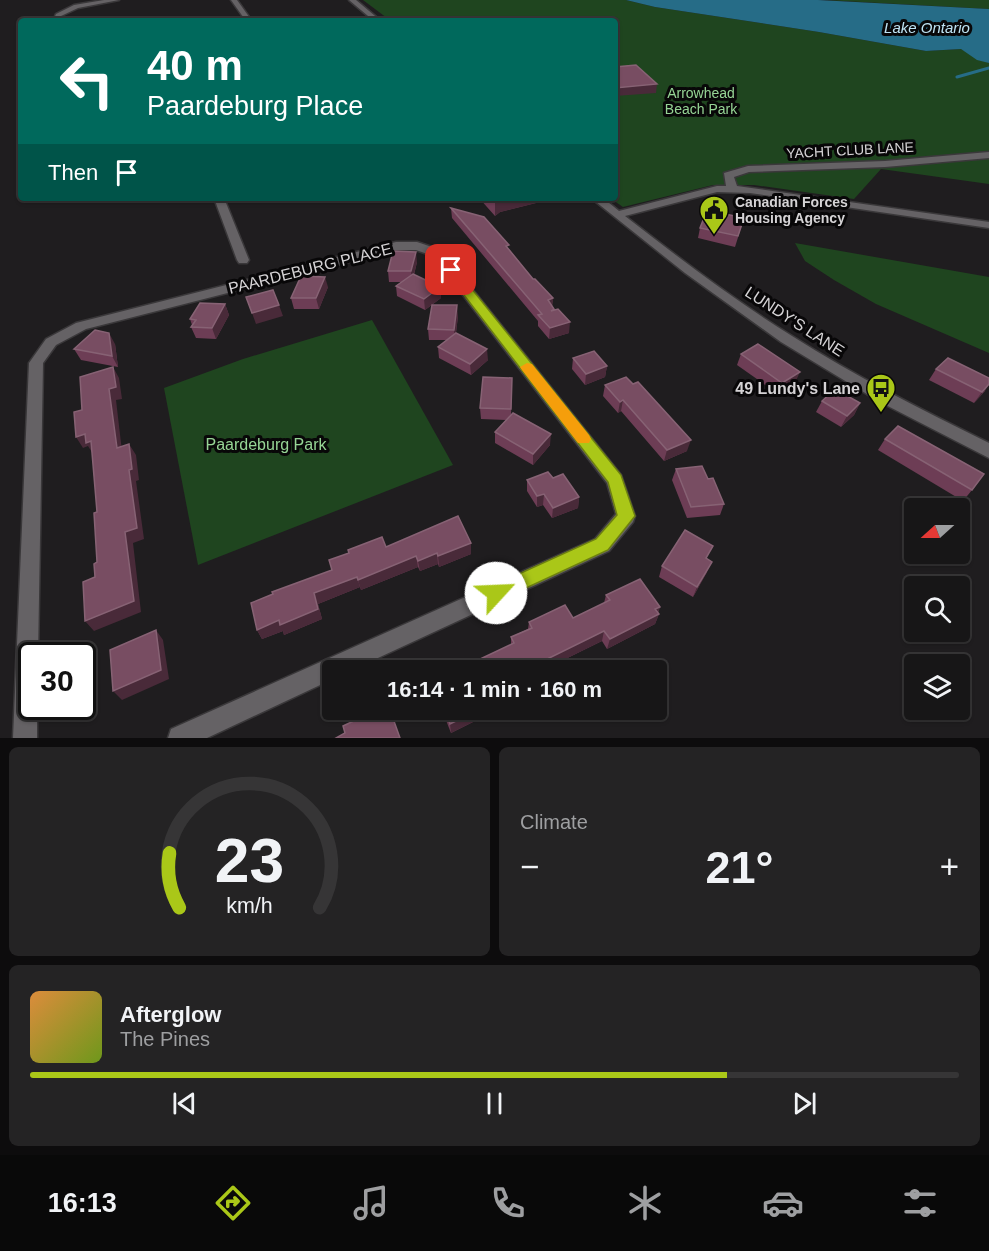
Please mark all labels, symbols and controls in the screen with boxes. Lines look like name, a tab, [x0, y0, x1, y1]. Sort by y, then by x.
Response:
water label: Lake Ontario	[884, 19, 970, 36]
icon: left	[48, 42, 126, 120]
text: 40 m	[147, 42, 243, 89]
park label: Arrowhead Beach Park	[665, 85, 738, 117]
text: Paardeburg Place	[147, 91, 363, 121]
street label: YACHT CLUB LANE	[786, 139, 914, 161]
icon: arrive	[110, 156, 143, 189]
text: Then	[48, 160, 98, 185]
public building icon: Canadian Forces Housing Agency	[698, 194, 730, 236]
place label: Canadian Forces Housing Agency	[735, 194, 848, 226]
street label: PAARDEBURG PLACE	[227, 240, 394, 297]
pin	[425, 244, 476, 295]
icon: arrive	[434, 253, 467, 286]
street label: LUNDY'S LANE	[742, 283, 847, 360]
bus stop icon: 49 Lundy's Lane	[865, 372, 897, 414]
place label: 49 Lundy's Lane	[735, 380, 860, 397]
park label: Paardeburg Park	[206, 436, 327, 453]
north arrow	[904, 498, 970, 564]
map controls	[904, 498, 970, 720]
position arrow	[464, 561, 528, 625]
button: search	[904, 576, 970, 642]
speed limit sign: 30	[18, 642, 96, 720]
button: layers	[904, 654, 970, 720]
text: 16:14 · 1 min · 160 m	[387, 677, 602, 702]
text: Climate	[520, 811, 588, 833]
text: 23	[215, 826, 284, 895]
text: 21°	[705, 842, 774, 893]
text: −	[520, 848, 539, 885]
text: +	[940, 848, 959, 885]
text: km/h	[226, 895, 273, 919]
text: Afterglow	[120, 1002, 221, 1027]
text: The Pines	[120, 1028, 210, 1050]
icon: previous	[168, 1087, 201, 1120]
icon: pause	[478, 1087, 511, 1120]
icon: next	[788, 1087, 821, 1120]
icon: directions	[212, 1182, 254, 1224]
icon: music	[350, 1182, 392, 1224]
icon: phone	[487, 1182, 529, 1224]
icon: climate	[624, 1182, 666, 1224]
icon: car	[762, 1182, 804, 1224]
icon: filters	[899, 1182, 941, 1224]
text: 16:13	[48, 1188, 117, 1218]

